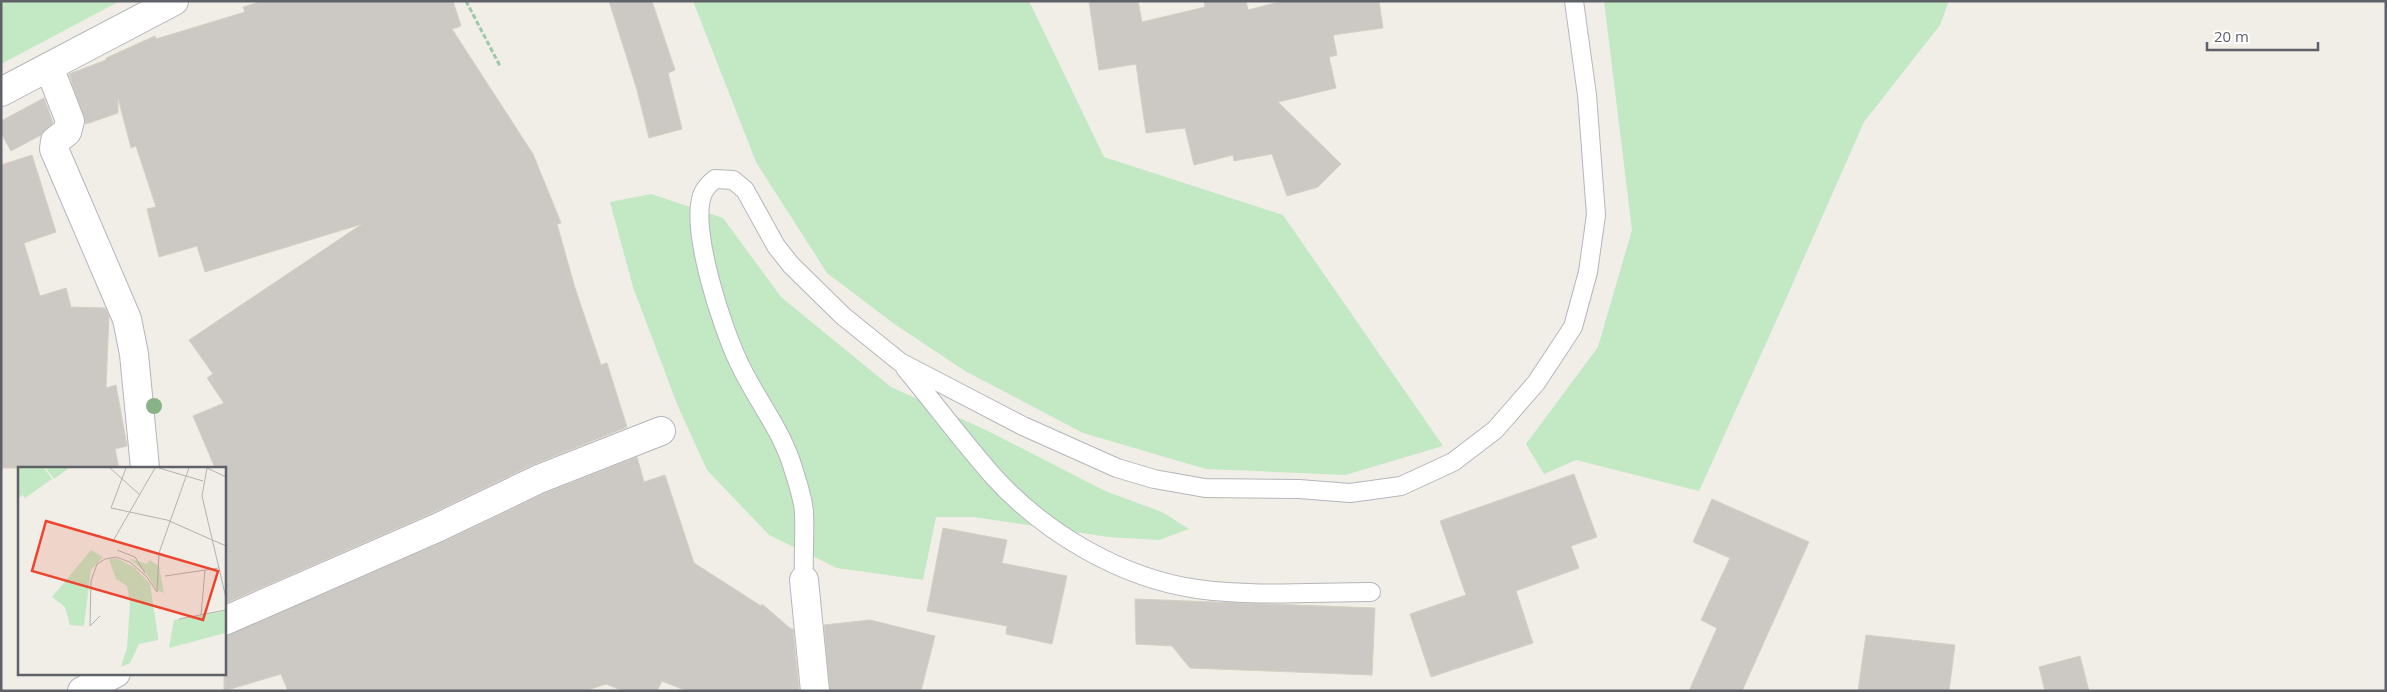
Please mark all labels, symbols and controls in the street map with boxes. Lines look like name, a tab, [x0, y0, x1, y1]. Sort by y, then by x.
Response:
scale bar	[2207, 20, 2318, 52]
text: 20 m	[2214, 26, 2249, 46]
inset map	[18, 467, 225, 674]

